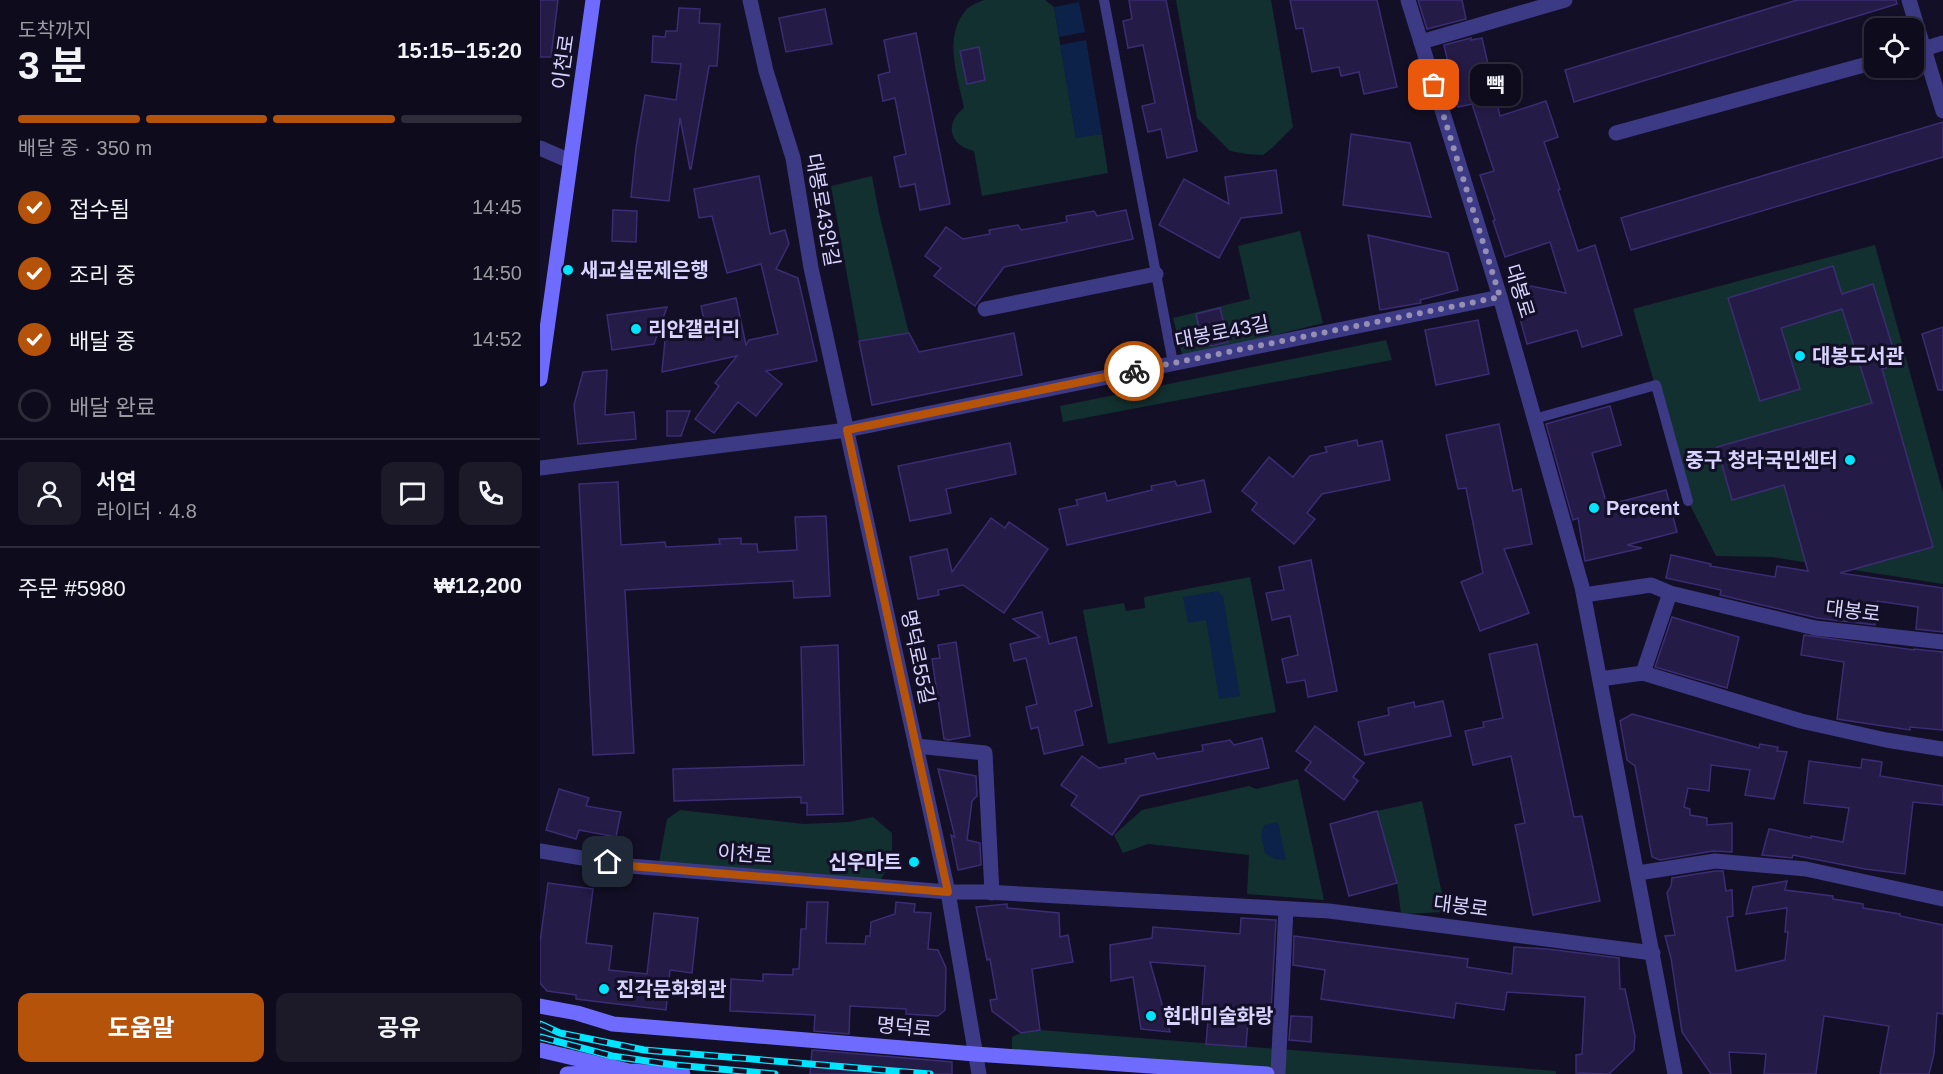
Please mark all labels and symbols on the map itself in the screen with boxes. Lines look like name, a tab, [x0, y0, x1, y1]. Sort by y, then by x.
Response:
street label: 이천로	[548, 33, 578, 91]
pin	[1408, 59, 1459, 110]
callout: 빽	[1470, 64, 1521, 106]
street label: 대봉로43안길	[802, 152, 844, 268]
place label: 새교실문제은행	[580, 259, 709, 281]
street label: 대봉로	[1501, 261, 1539, 321]
marker: 새교실문제은행	[561, 263, 575, 277]
street label: 대봉로43길	[1173, 312, 1271, 352]
place label: 리안갤러리	[648, 318, 740, 340]
marker: 리안갤러리	[629, 322, 643, 336]
courier	[1104, 341, 1164, 401]
place label: 대봉도서관	[1812, 345, 1905, 367]
marker: 대봉도서관	[1793, 349, 1807, 363]
place label: 중구 청라국민센터	[1685, 449, 1838, 471]
marker: 중구 청라국민센터	[1843, 453, 1857, 467]
place label: Percent	[1606, 497, 1680, 519]
marker: Percent	[1587, 501, 1601, 515]
street label: 대봉로	[1824, 597, 1882, 625]
street label: 명덕로55길	[897, 608, 939, 706]
pin	[582, 836, 633, 887]
street label: 이천로	[717, 841, 773, 867]
place label: 신우마트	[828, 851, 902, 873]
marker: 신우마트	[907, 855, 921, 869]
street label: 대봉로	[1432, 892, 1490, 920]
place label: 진각문화회관	[616, 978, 727, 1000]
marker: 진각문화회관	[597, 982, 611, 996]
place label: 현대미술화랑	[1163, 1005, 1273, 1027]
marker: 현대미술화랑	[1144, 1009, 1158, 1023]
street label: 명덕로	[876, 1014, 932, 1040]

